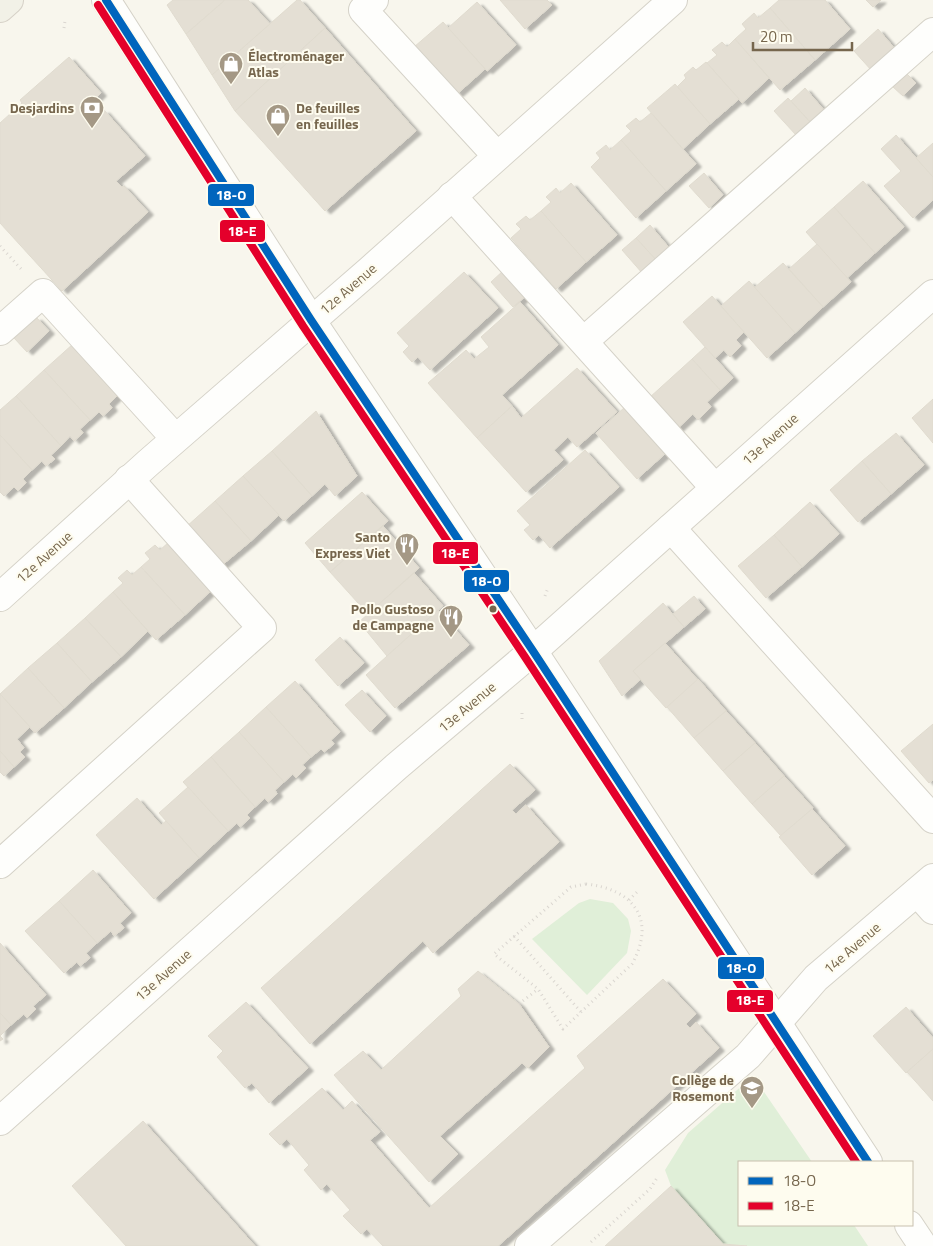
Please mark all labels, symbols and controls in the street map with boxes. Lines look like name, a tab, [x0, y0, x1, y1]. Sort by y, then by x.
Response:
scale bar	[753, 20, 852, 52]
text: 20 m	[760, 25, 793, 48]
place label: Électroménager Atlas	[248, 45, 344, 82]
shop icon: Électroménager Atlas	[218, 51, 244, 85]
bank icon: Desjardins	[79, 95, 105, 129]
place label: Desjardins	[10, 97, 74, 118]
place label: De feuilles en feuilles	[296, 97, 360, 134]
shop icon: De feuilles en feuilles	[265, 103, 291, 137]
line badge: 18-O	[207, 183, 255, 207]
text: 18-O	[216, 184, 246, 205]
line badge: 18-E	[219, 219, 266, 243]
text: 18-E	[227, 220, 257, 241]
street label: 12e Avenue	[315, 258, 381, 319]
street label: 13e Avenue	[737, 408, 803, 470]
street label: 12e Avenue	[11, 526, 77, 588]
place label: Santo Express Viet	[315, 526, 390, 563]
restaurant icon: Santo Express Viet	[394, 532, 420, 566]
line badge: 18-E	[432, 541, 479, 565]
text: 18-E	[440, 542, 470, 563]
line badge: 18-O	[463, 569, 510, 593]
text: 18-O	[471, 570, 501, 591]
place label: Pollo Gustoso de Campagne	[351, 598, 434, 635]
restaurant icon: Pollo Gustoso de Campagne	[438, 604, 464, 638]
unlabelled marker	[488, 604, 498, 614]
street label: 13e Avenue	[433, 676, 500, 737]
street label: 14e Avenue	[819, 917, 885, 978]
street label: 13e Avenue	[130, 944, 196, 1006]
line badge: 18-O	[717, 956, 765, 980]
text: 18-O	[726, 957, 756, 978]
line badge: 18-E	[726, 989, 774, 1013]
text: 18-E	[735, 989, 765, 1010]
place label: Collège de Rosemont	[672, 1069, 734, 1106]
school or university icon: Collège de Rosemont	[739, 1075, 765, 1109]
legend	[738, 1161, 913, 1226]
text: 18-O	[783, 1169, 816, 1192]
text: 18-E	[783, 1194, 815, 1217]

